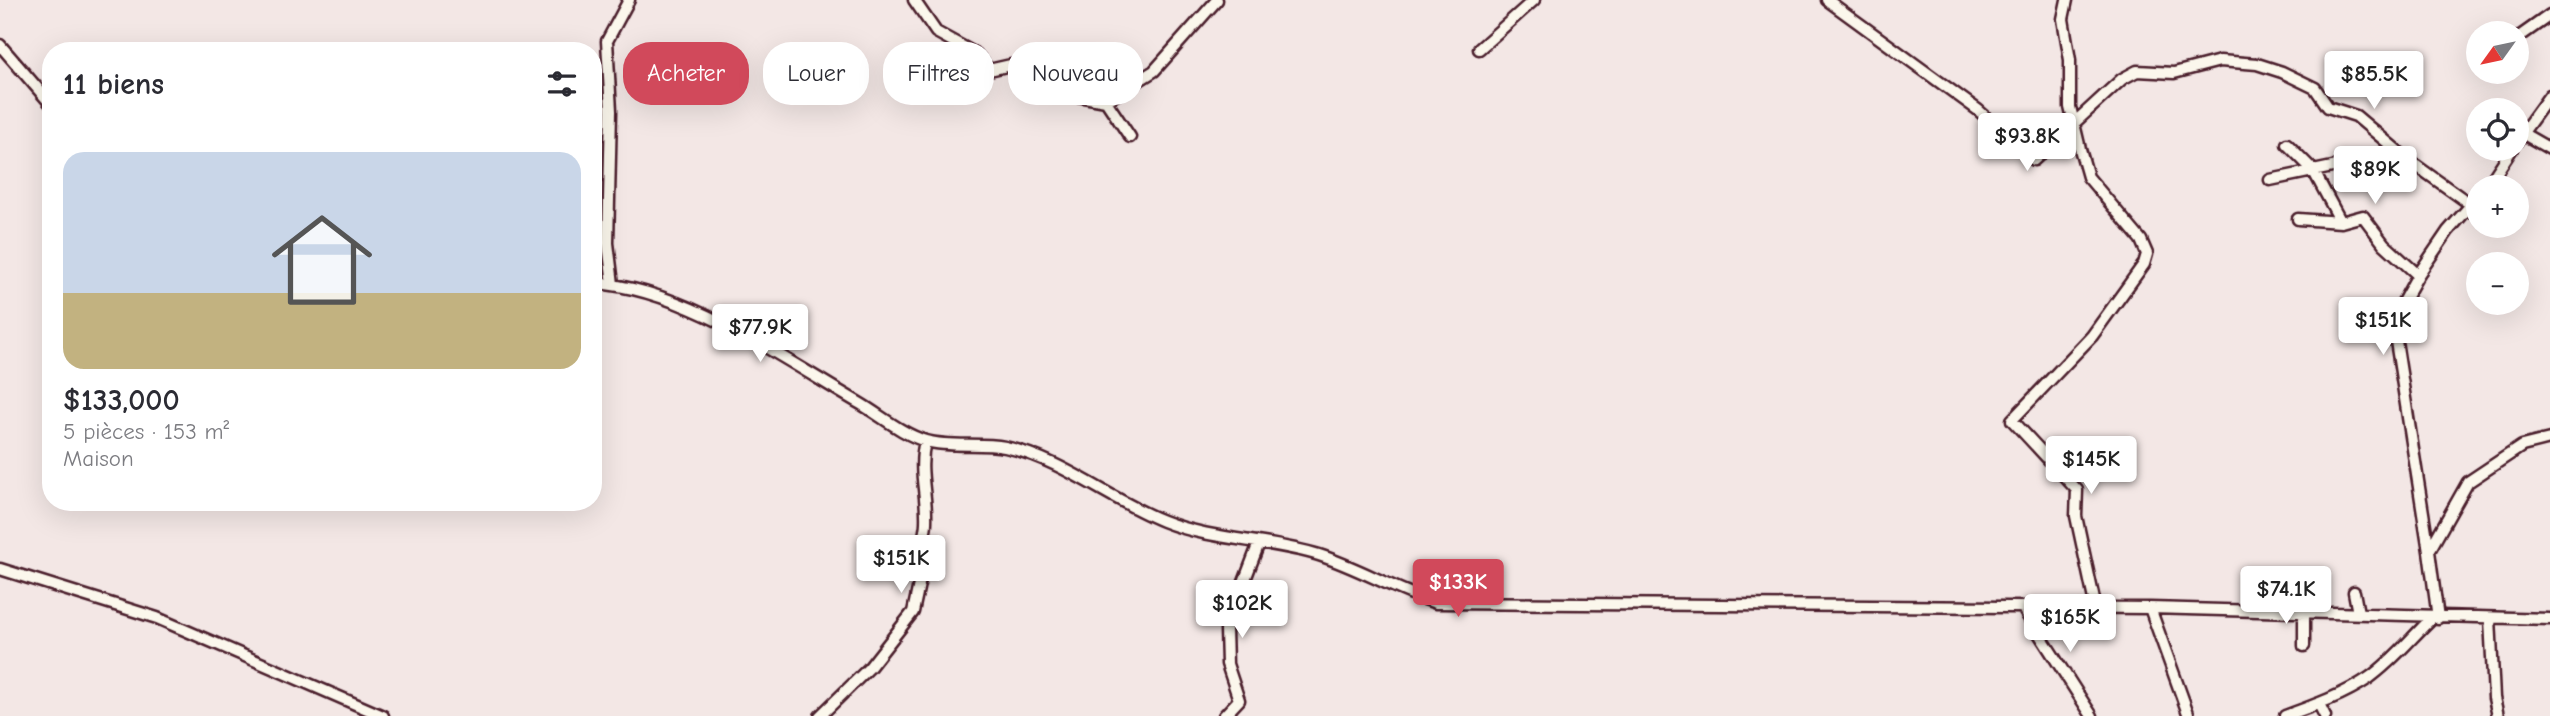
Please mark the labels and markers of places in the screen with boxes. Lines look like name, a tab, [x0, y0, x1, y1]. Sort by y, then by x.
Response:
pin: $85.5K	[2317, 52, 2431, 111]
pin: $93.8K	[1970, 114, 2084, 173]
pin: $89K	[2334, 146, 2416, 206]
pin: $151K	[2334, 298, 2432, 357]
pin: $77.9K	[703, 304, 817, 364]
pin: $145K	[2042, 436, 2140, 496]
pin: $151K	[852, 536, 950, 595]
pin: $133K	[1409, 560, 1507, 619]
pin: $74.1K	[2229, 566, 2343, 626]
pin: $102K	[1193, 580, 1291, 640]
pin: $165K	[2021, 594, 2119, 654]

